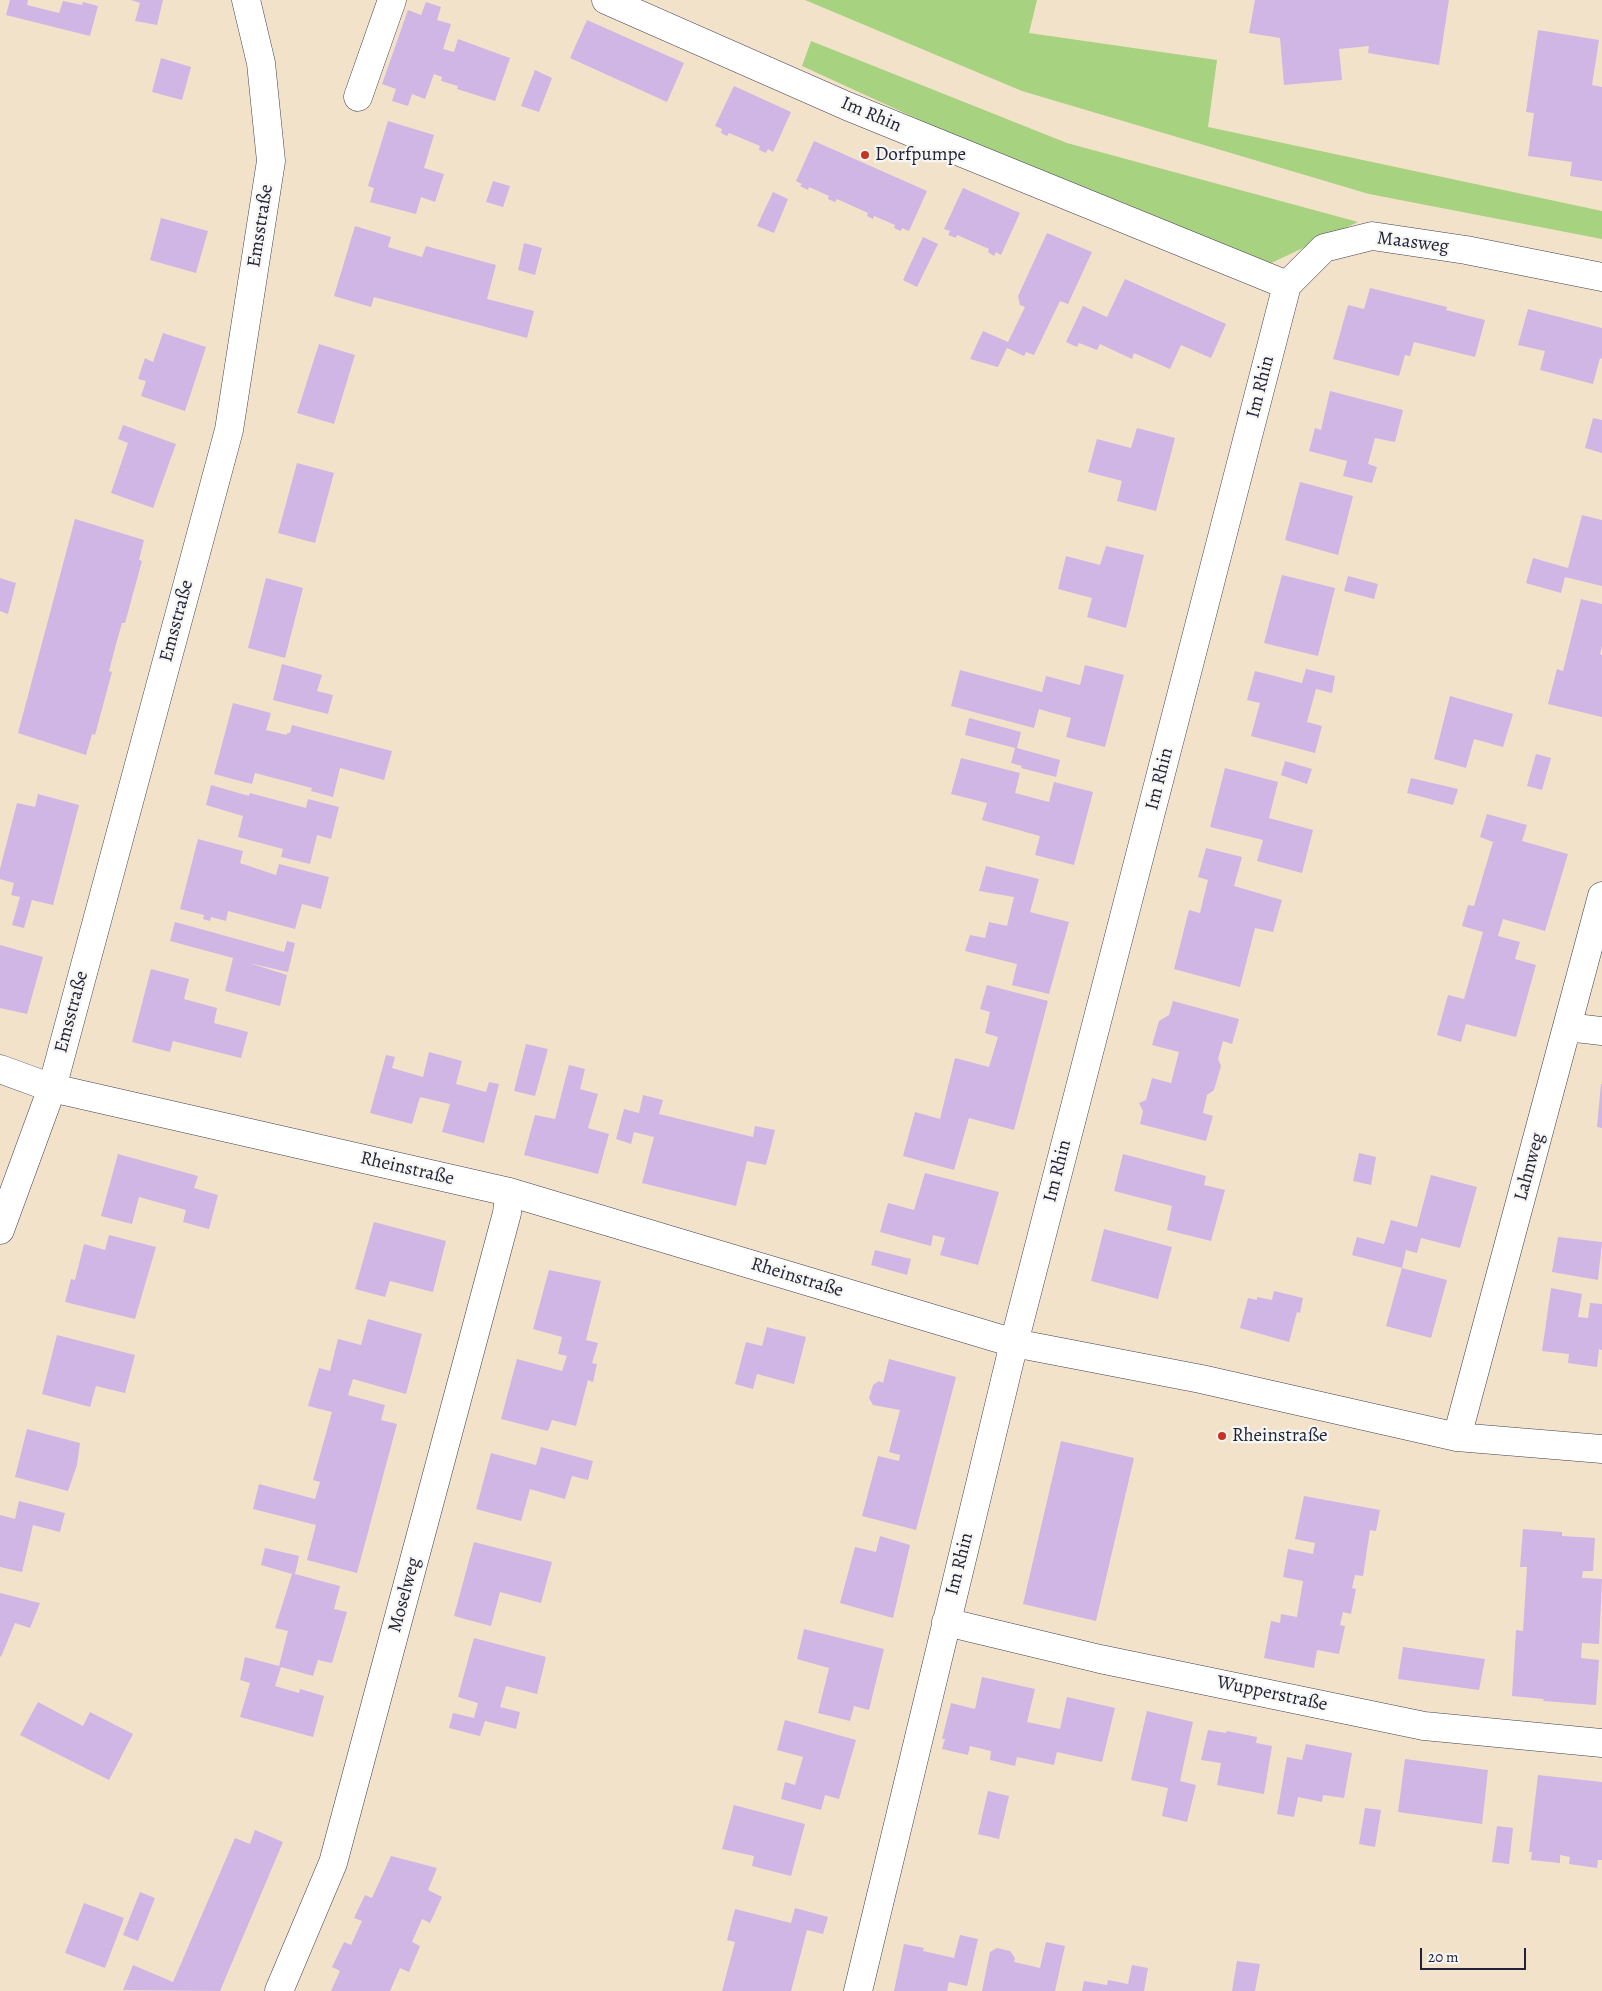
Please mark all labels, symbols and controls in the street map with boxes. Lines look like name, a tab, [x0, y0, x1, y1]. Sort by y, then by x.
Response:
street label: Im Rhin	[837, 92, 905, 138]
place label: Dorfpumpe	[875, 144, 966, 166]
marker: Dorfpumpe	[859, 149, 871, 161]
street label: Emsstraße	[243, 183, 279, 269]
street label: Maasweg	[1376, 227, 1450, 259]
street label: Im Rhin	[1242, 353, 1280, 421]
street label: Emsstraße	[155, 578, 199, 664]
street label: Im Rhin	[1141, 745, 1179, 813]
street label: Emsstraße	[50, 969, 94, 1055]
street label: Lahnweg	[1510, 1130, 1550, 1204]
street label: Im Rhin	[1039, 1137, 1077, 1205]
street label: Rheinstraße	[358, 1147, 456, 1191]
street label: Rheinstraße	[748, 1253, 846, 1303]
place label: Rheinstraße	[1232, 1425, 1327, 1447]
marker: Rheinstraße	[1216, 1430, 1228, 1442]
street label: Im Rhin	[941, 1530, 979, 1598]
street label: Moselweg	[384, 1555, 426, 1635]
street label: Wupperstraße	[1215, 1671, 1329, 1717]
scale bar	[1422, 1938, 1528, 1970]
text: 20 m	[1428, 1947, 1459, 1967]

